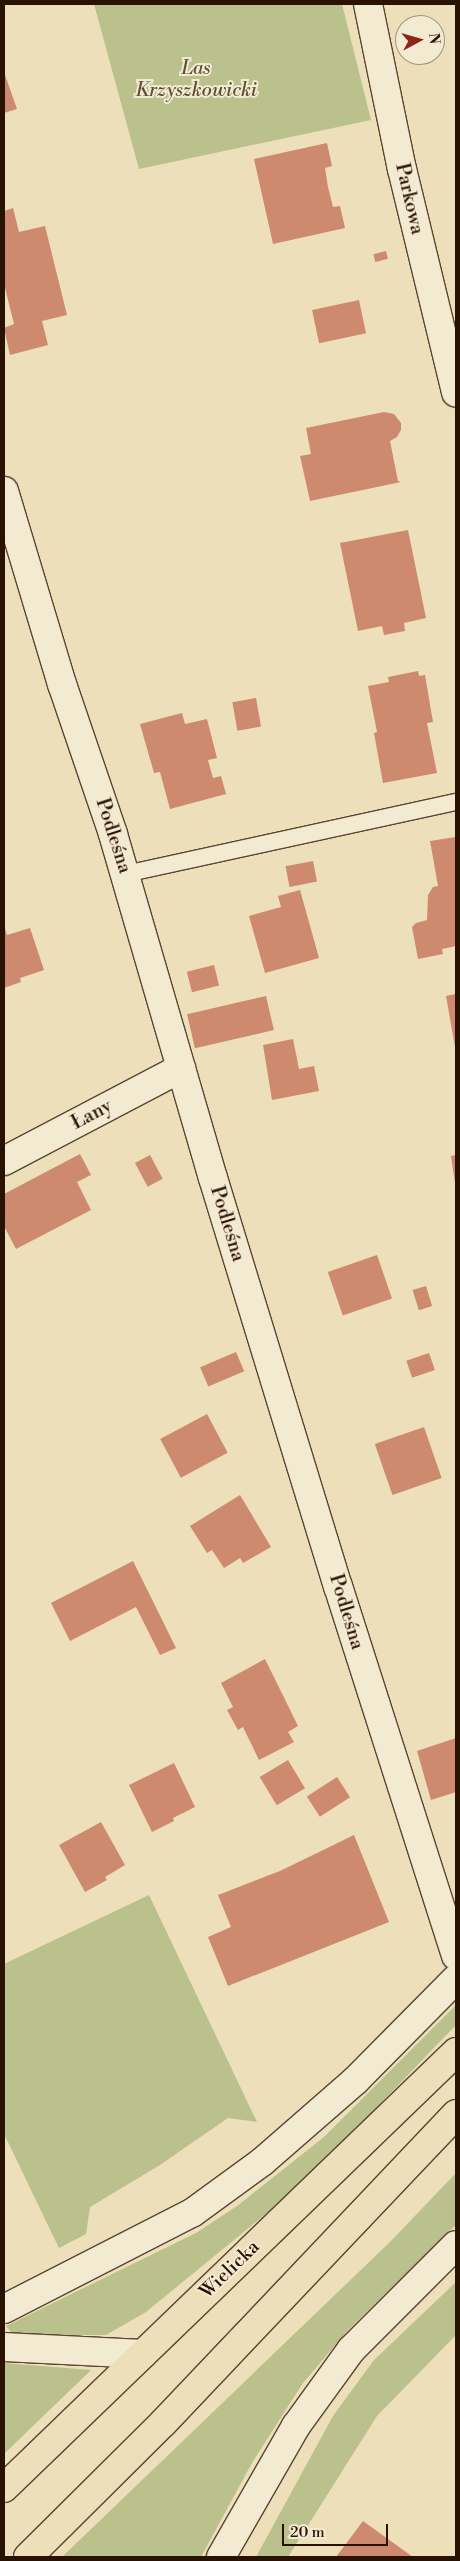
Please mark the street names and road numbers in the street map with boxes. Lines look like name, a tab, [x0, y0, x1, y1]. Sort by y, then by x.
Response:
street label: Parkowa	[390, 161, 428, 237]
street label: Podleśna	[90, 796, 136, 876]
street label: Łany	[68, 1095, 116, 1135]
street label: Podleśna	[205, 1184, 249, 1264]
street label: Podleśna	[324, 1572, 368, 1652]
street label: Wielicka	[195, 2236, 265, 2304]

